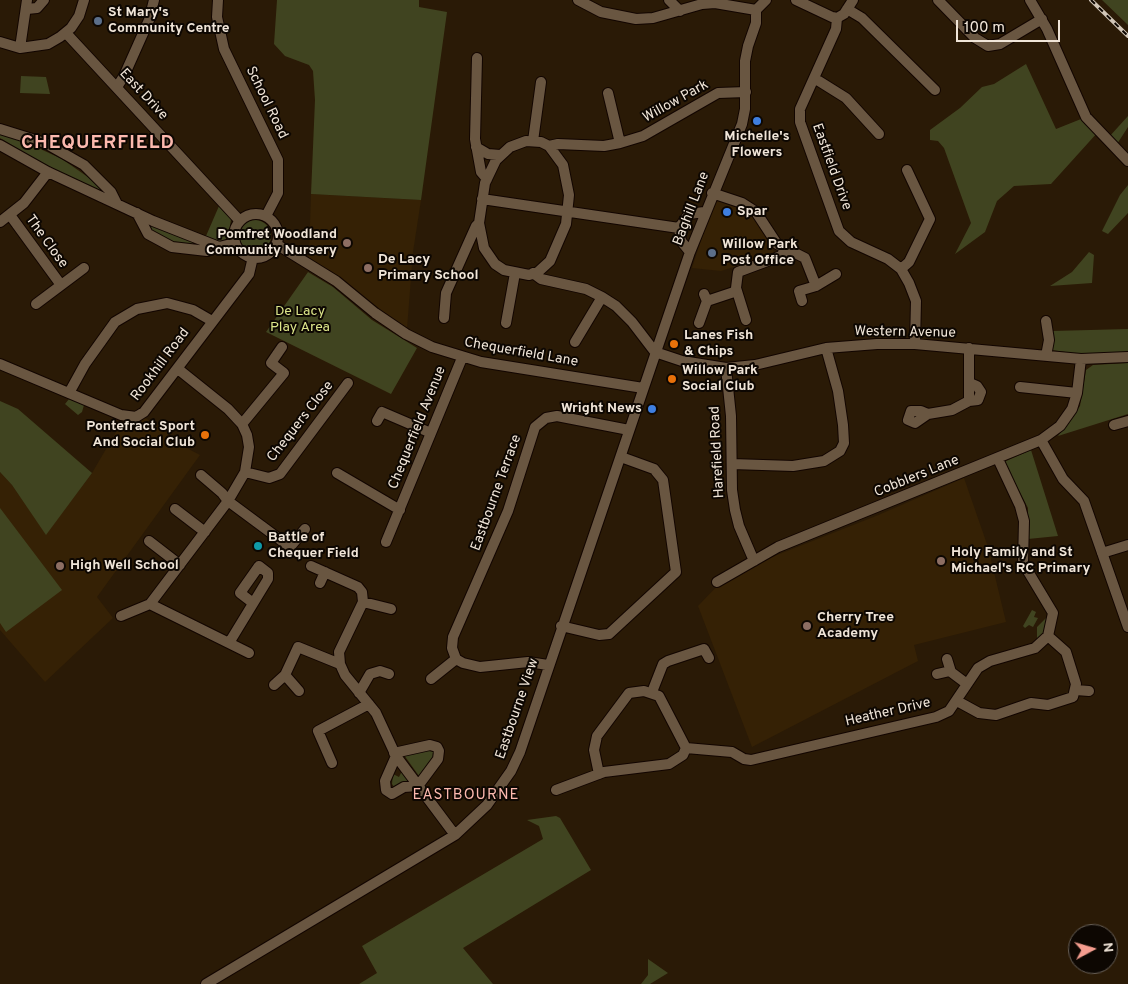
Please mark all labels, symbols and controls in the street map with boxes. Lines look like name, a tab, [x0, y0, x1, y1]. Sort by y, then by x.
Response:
place label: St Mary's Community Centre	[108, 5, 230, 38]
scale bar	[958, 10, 1062, 42]
marker: St Mary's Community Centre	[92, 15, 104, 27]
text: 100 m	[964, 19, 1005, 38]
street label: School Road	[241, 64, 291, 142]
street label: East Drive	[115, 66, 171, 124]
street label: Willow Park	[640, 77, 712, 127]
marker: Michelle's Flowers	[751, 115, 763, 127]
street label: Eastfield Drive	[808, 121, 854, 213]
place label: Michelle's Flowers	[724, 129, 790, 162]
district label: CHEQUERFIELD	[20, 133, 176, 155]
street label: Baghill Lane	[670, 170, 714, 248]
place label: Spar	[737, 204, 767, 220]
marker: Spar	[721, 206, 733, 218]
street label: The Close	[21, 212, 71, 272]
place label: Pomfret Woodland Community Nursery	[206, 227, 337, 260]
marker: Pomfret Woodland Community Nursery	[341, 237, 353, 249]
place label: Willow Park Post Office	[722, 237, 798, 270]
marker: Willow Park Post Office	[706, 247, 718, 259]
place label: De Lacy Primary School	[378, 252, 479, 284]
marker: De Lacy Primary School	[362, 262, 374, 274]
park label: De Lacy Play Area	[270, 304, 330, 336]
street label: Western Avenue	[854, 324, 956, 342]
street label: Rookhill Road	[128, 325, 194, 405]
place label: Lanes Fish & Chips	[684, 328, 753, 361]
street label: Chequerfield Lane	[463, 335, 579, 371]
marker: Lanes Fish & Chips	[668, 338, 680, 350]
place label: Willow Park Social Club	[682, 363, 758, 396]
street label: Chequerfield Avenue	[386, 364, 450, 492]
marker: Willow Park Social Club	[666, 373, 678, 385]
street label: Chequers Close	[264, 378, 338, 466]
place label: Wright News	[561, 401, 642, 417]
marker: Wright News	[646, 403, 658, 415]
street label: Harefield Road	[707, 405, 729, 499]
place label: Pontefract Sport And Social Club	[86, 419, 195, 452]
marker: Pontefract Sport And Social Club	[199, 429, 211, 441]
street label: Eastbourne Terrace	[468, 433, 526, 553]
street label: Cobblers Lane	[872, 452, 962, 502]
place label: Battle of Chequer Field	[268, 530, 359, 562]
marker: Battle of Chequer Field	[252, 540, 264, 552]
place label: Holy Family and St Michael's RC Primary	[951, 545, 1090, 578]
marker: Holy Family and St Michael's RC Primary	[935, 555, 947, 567]
place label: High Well School	[70, 558, 179, 574]
marker: High Well School	[54, 560, 66, 572]
place label: Cherry Tree Academy	[817, 610, 894, 642]
marker: Cherry Tree Academy	[801, 620, 813, 632]
street label: Eastbourne View	[493, 656, 543, 762]
street label: Heather Drive	[844, 695, 932, 731]
district label: EASTBOURNE	[411, 787, 521, 805]
north arrow	[1068, 924, 1118, 974]
text: N	[1098, 942, 1116, 953]

